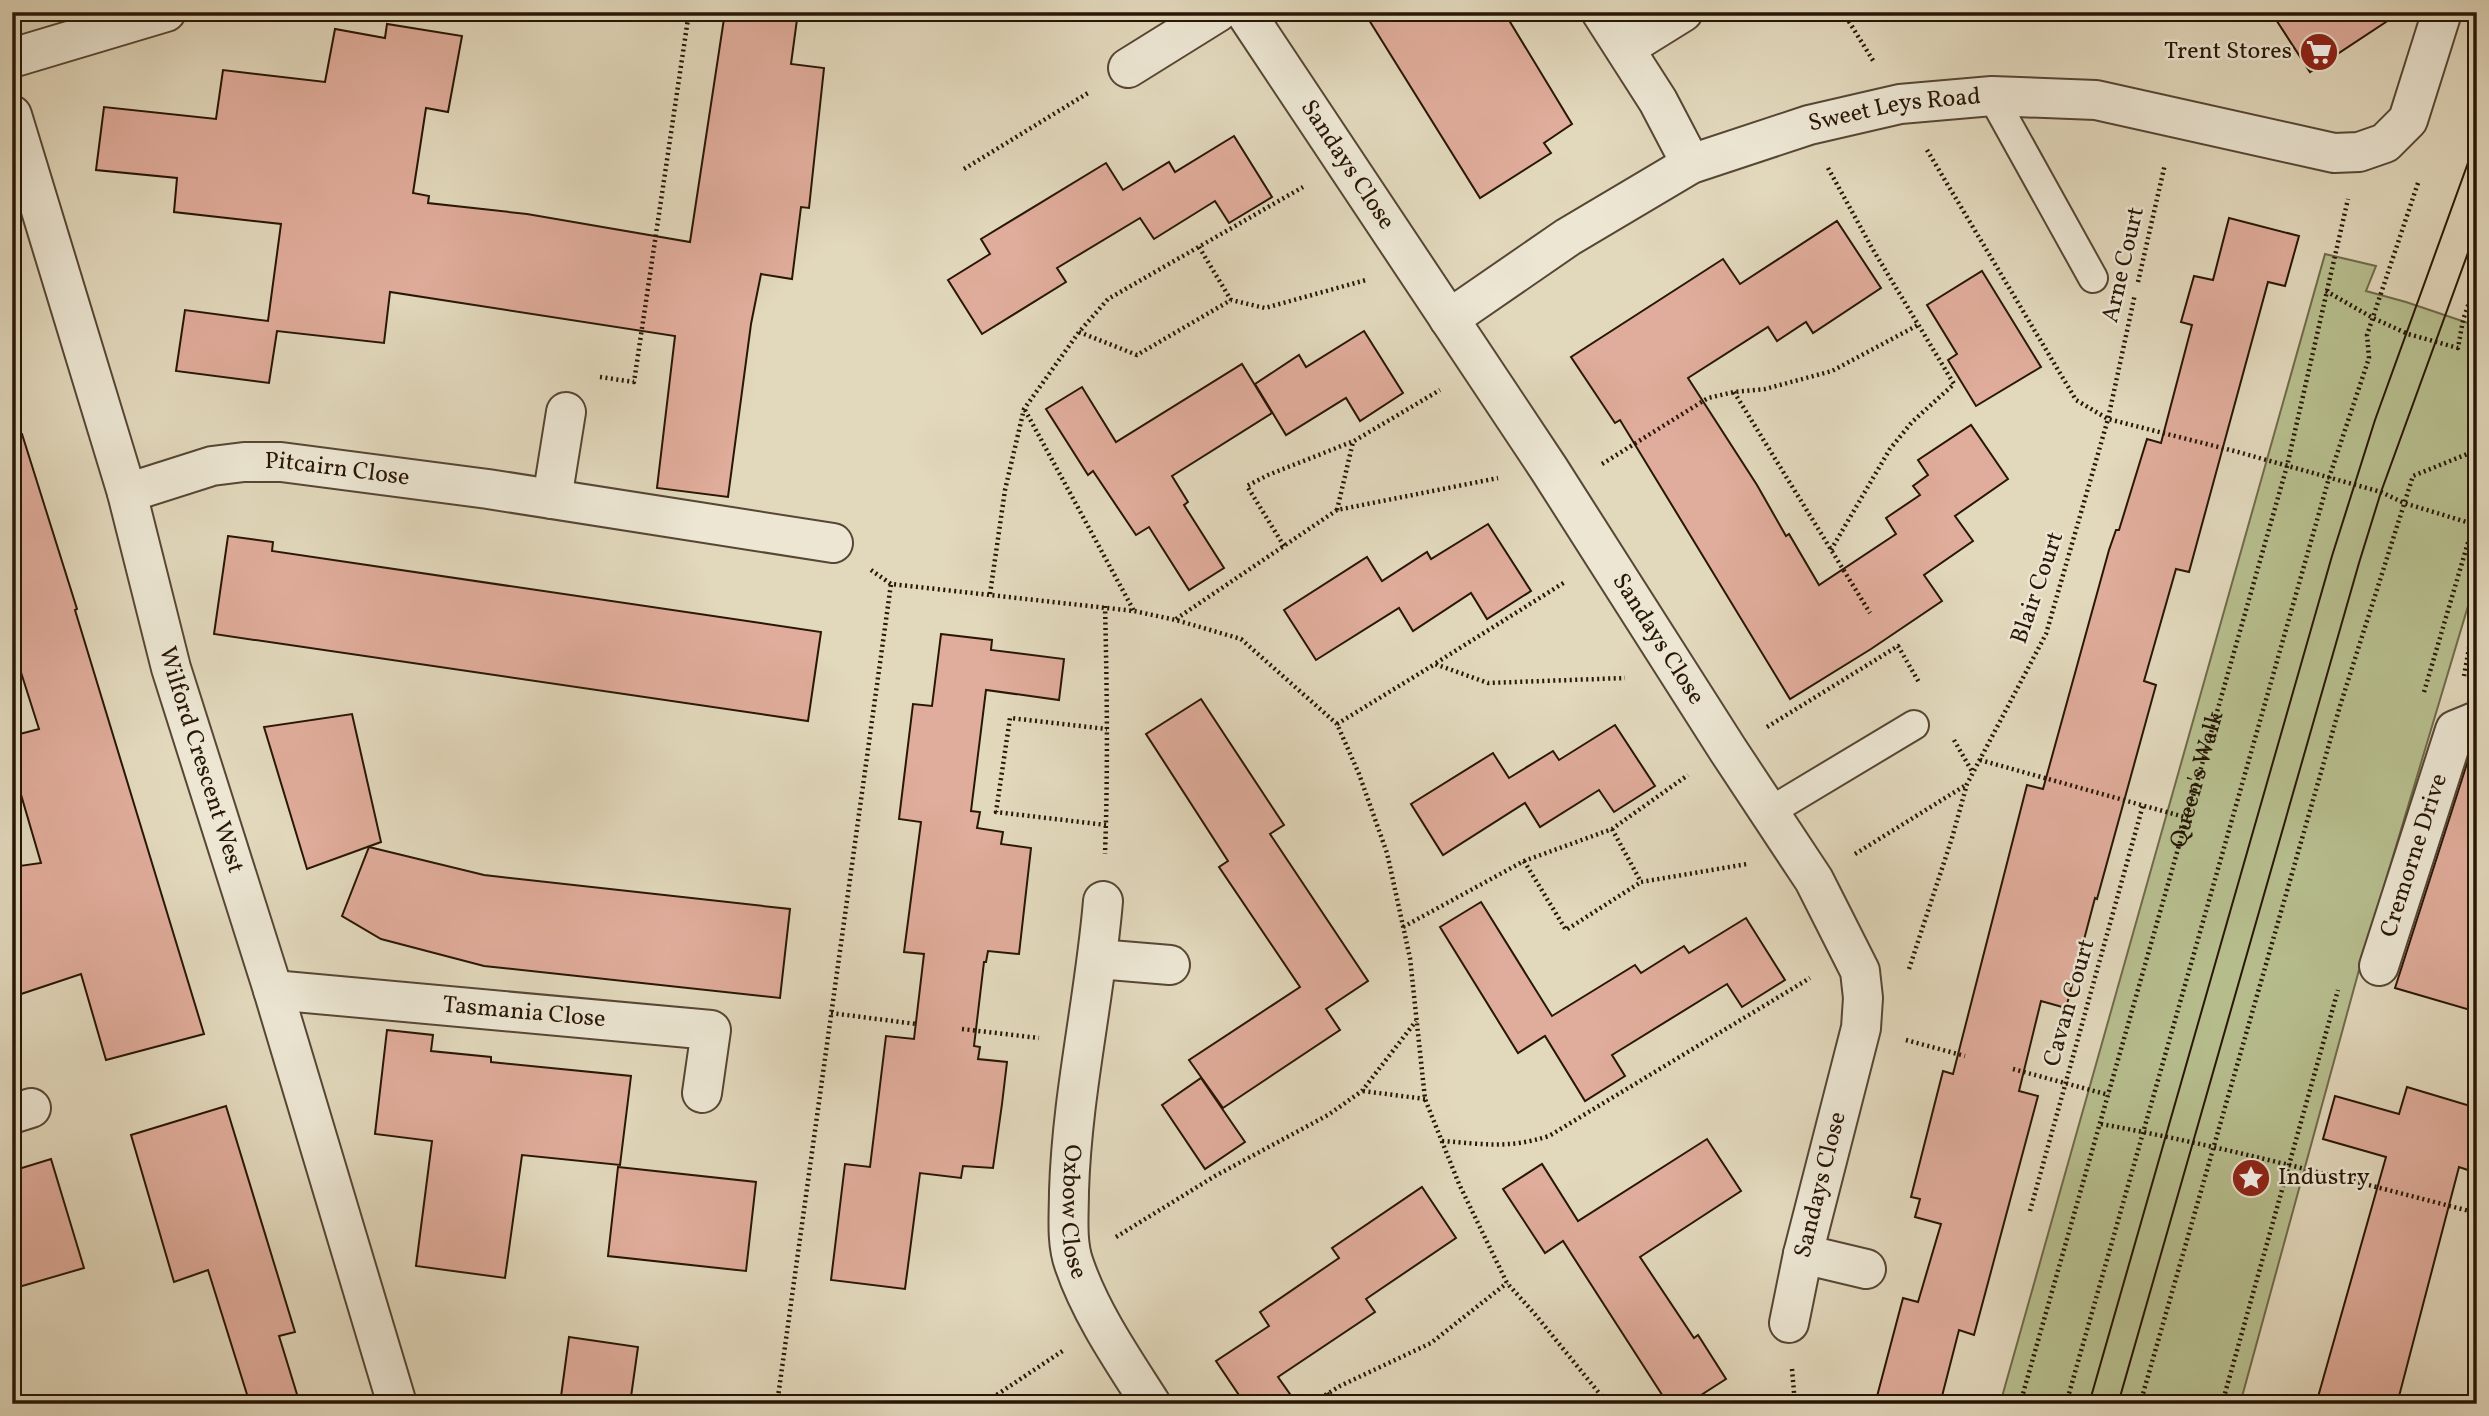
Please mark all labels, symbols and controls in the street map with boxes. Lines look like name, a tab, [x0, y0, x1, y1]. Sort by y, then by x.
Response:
supermarket icon: Trent Stores	[2298, 31, 2340, 73]
place label: Trent Stores	[2164, 35, 2292, 69]
street label: Sweet Leys Road	[1805, 80, 1982, 142]
street label: Sandays Close	[1291, 93, 1403, 237]
street label: Arne Court	[2094, 204, 2154, 326]
street label: Pitcairn Close	[265, 445, 412, 496]
street label: Blair Court	[2003, 527, 2073, 649]
street label: Sandays Close	[1603, 567, 1712, 712]
street label: Wilford Crescent West	[149, 643, 252, 878]
street label: Queen's Walk	[2162, 707, 2233, 852]
street label: Cremorne Drive	[2372, 769, 2457, 942]
street label: Cavan Court	[2036, 935, 2104, 1071]
street label: Tasmania Close	[441, 989, 607, 1037]
street label: Sandays Close	[1786, 1108, 1856, 1262]
street label: Oxbow Close	[1051, 1143, 1095, 1284]
place icon: Industry	[2230, 1157, 2272, 1199]
place label: Industry	[2278, 1161, 2370, 1195]

